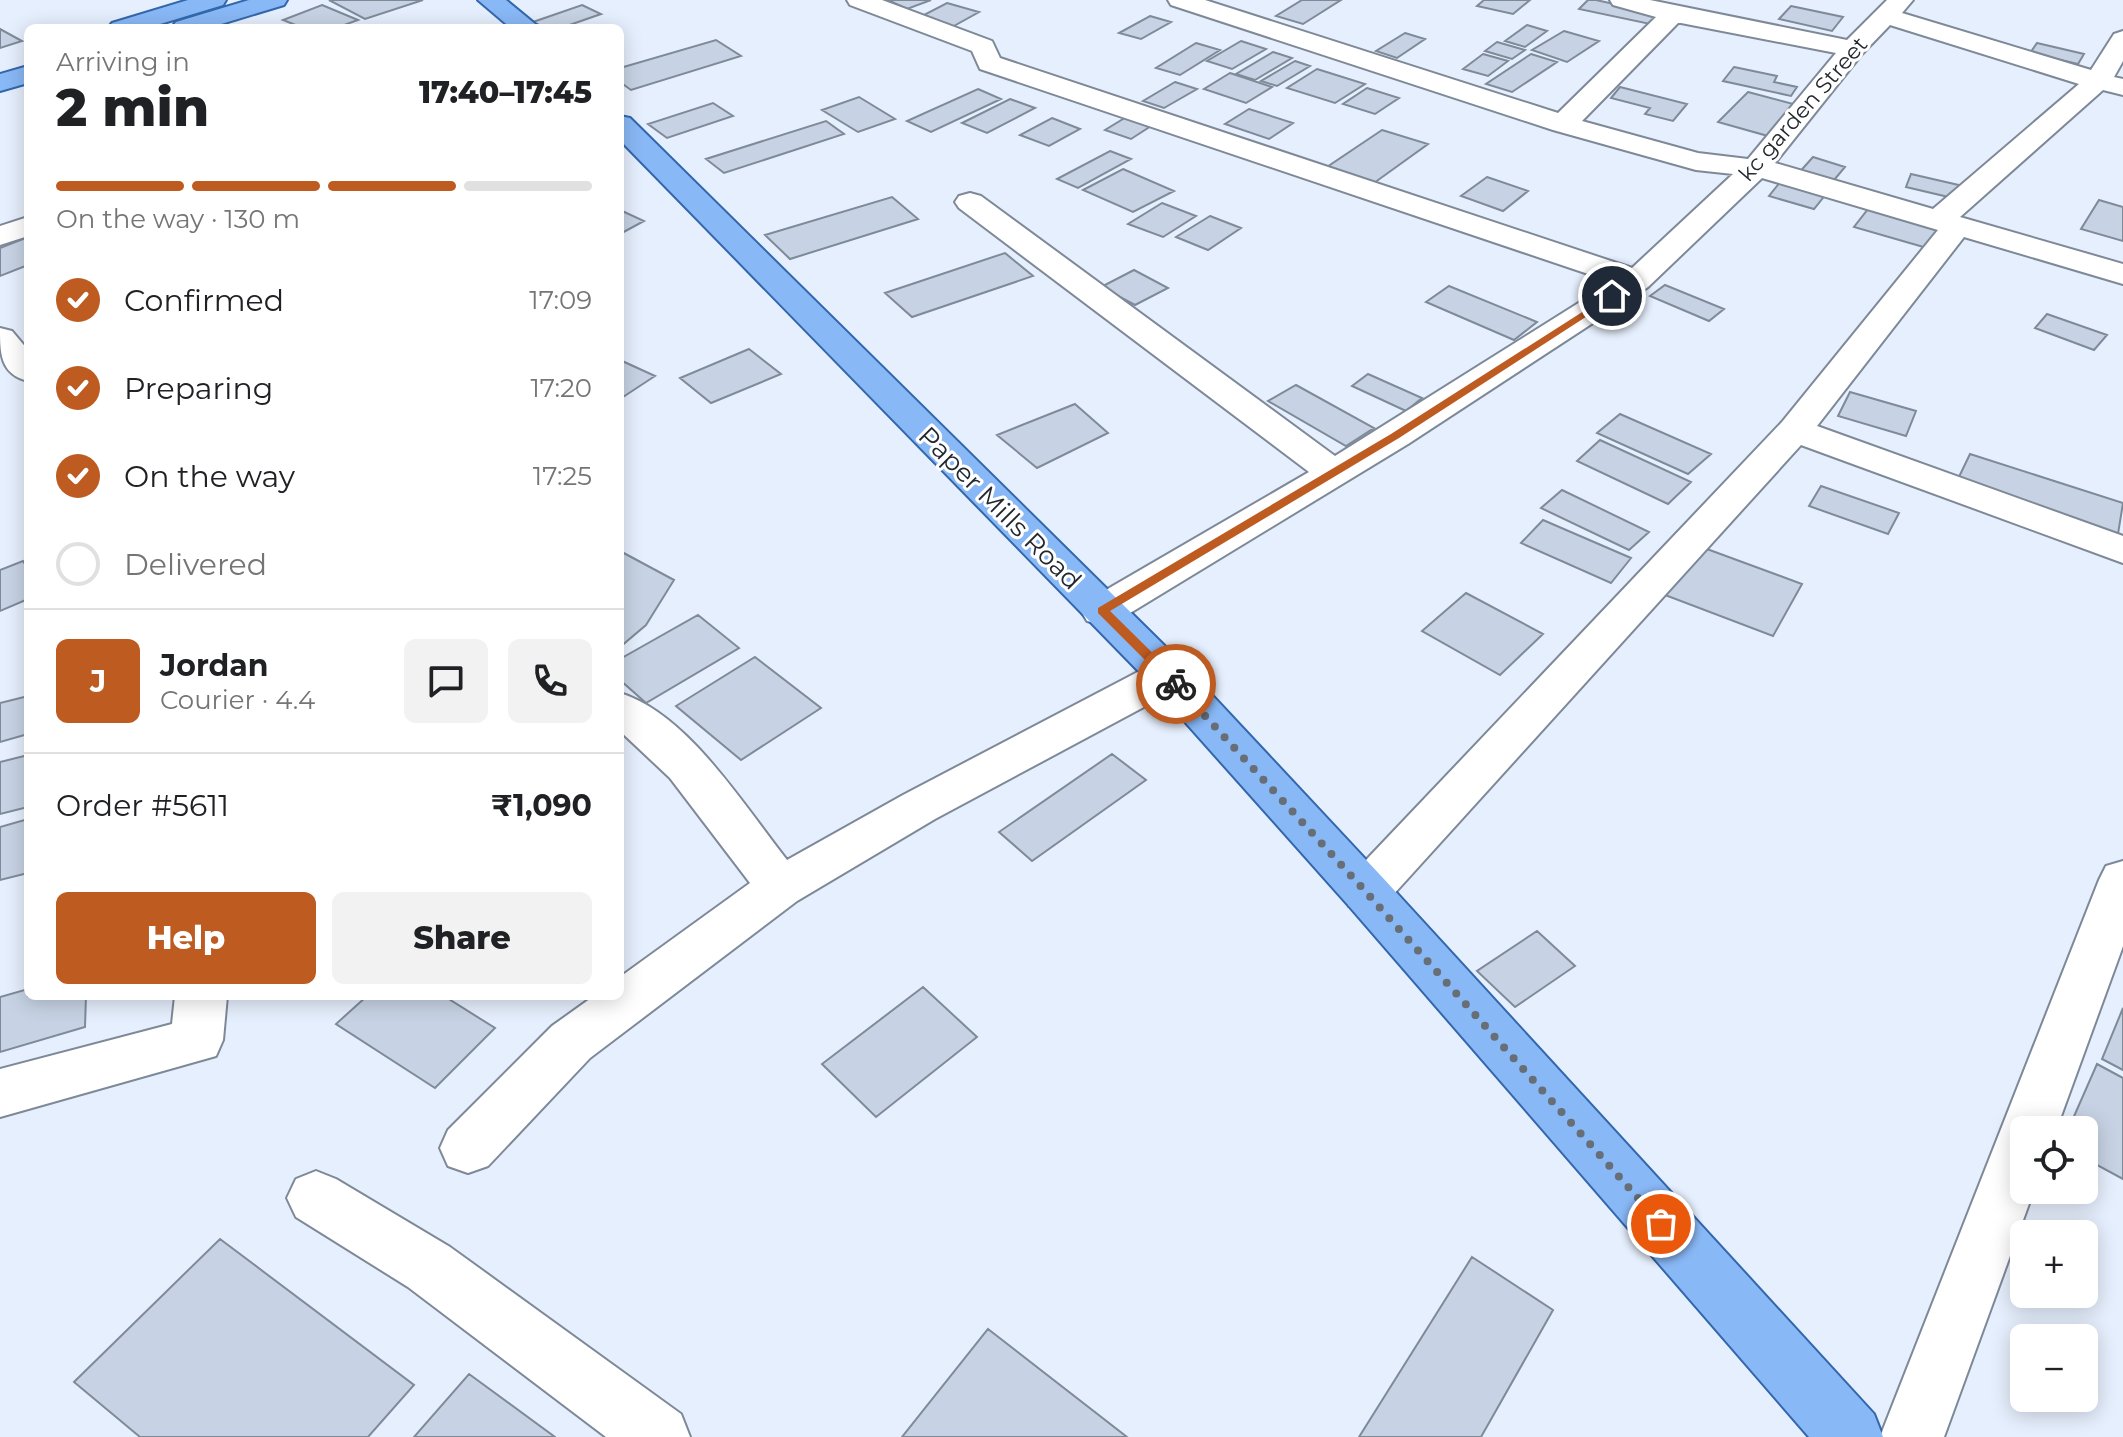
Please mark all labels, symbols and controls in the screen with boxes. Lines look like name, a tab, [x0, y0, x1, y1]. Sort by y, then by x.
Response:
street label: kc garden Street	[1733, 31, 1873, 187]
text: Arriving in	[56, 46, 190, 78]
text: 17:40–17:45	[419, 74, 592, 111]
text: 2 min	[56, 76, 209, 139]
text: On the way · 130 m	[56, 203, 300, 235]
pin	[1578, 262, 1646, 330]
icon: home	[1590, 274, 1634, 318]
icon: check	[56, 278, 100, 322]
text: Confirmed	[124, 282, 284, 319]
text: 17:09	[529, 284, 592, 316]
icon: check	[56, 366, 100, 410]
text: Preparing	[124, 370, 273, 407]
text: 17:20	[530, 372, 592, 404]
street label: Paper Mills Road	[912, 420, 1088, 596]
icon: check	[56, 454, 100, 498]
text: On the way	[124, 458, 295, 495]
text: 17:25	[533, 460, 592, 492]
text: Delivered	[124, 546, 267, 583]
button: chat	[404, 639, 488, 723]
button: phone	[508, 639, 592, 723]
courier	[1136, 644, 1216, 724]
text: Jordan	[160, 647, 269, 684]
icon: bike	[1154, 662, 1198, 706]
text: J	[90, 663, 106, 700]
text: Courier · 4.4	[160, 684, 315, 716]
text: Order #5611	[56, 787, 229, 824]
text: ₹1,090	[491, 787, 592, 824]
button: Help	[56, 892, 316, 984]
button: Share	[332, 892, 592, 984]
map controls	[2010, 1116, 2098, 1412]
button: locate	[2010, 1116, 2098, 1204]
pin	[1627, 1190, 1695, 1258]
icon: bag	[1639, 1202, 1683, 1246]
button: +	[2010, 1220, 2098, 1308]
button: −	[2010, 1324, 2098, 1412]

